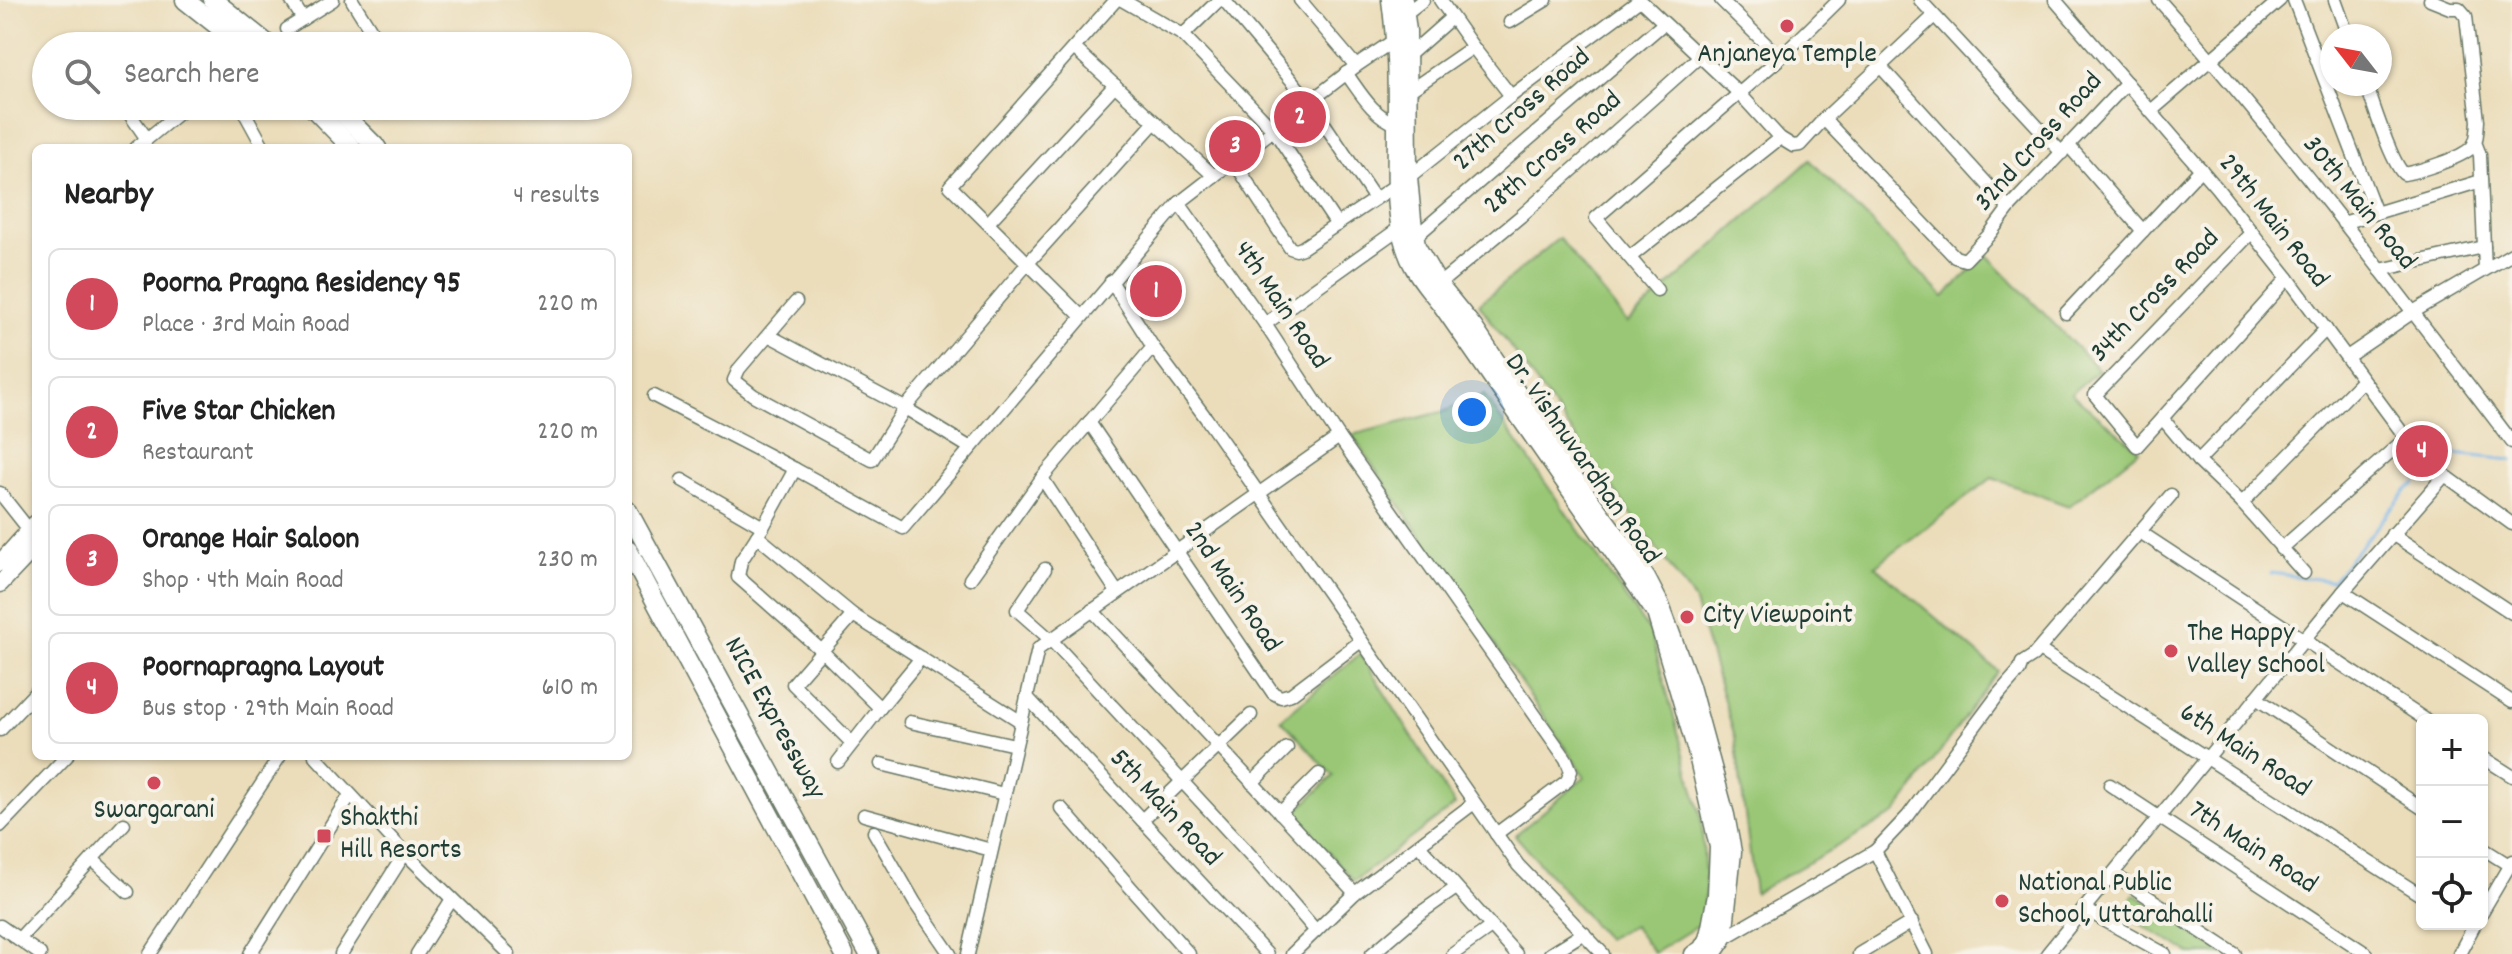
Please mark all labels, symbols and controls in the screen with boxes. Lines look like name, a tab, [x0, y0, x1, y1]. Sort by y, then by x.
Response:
marker: Anjaneya Temple	[1778, 17, 1796, 35]
north arrow	[2320, 24, 2392, 96]
search box	[32, 32, 632, 120]
place label: Anjaneya Temple	[1697, 36, 1877, 76]
street label: 27th Cross Road	[1445, 40, 1601, 182]
icon: search	[60, 54, 104, 98]
text: Search here	[124, 55, 260, 98]
street label: 32nd Cross Road	[1966, 64, 2114, 222]
street label: 28th Cross Road	[1476, 82, 1632, 226]
pin: 2	[1274, 87, 1326, 147]
pin: 3	[1209, 116, 1261, 176]
street label: 30th Main Road	[2291, 128, 2425, 280]
street label: 29th Main Road	[2207, 146, 2337, 298]
text: Nearby	[64, 172, 153, 221]
text: 4 results	[513, 178, 600, 215]
street label: 34th Cross Road	[2082, 221, 2230, 373]
street label: 4th Main Road	[1222, 234, 1338, 378]
pin: 1	[1130, 261, 1182, 321]
text: Poorna Pragna Residency 95	[142, 264, 461, 307]
text: 1	[89, 286, 95, 323]
text: 220 m	[537, 286, 598, 323]
text: Place · 3rd Main Road	[142, 307, 350, 344]
street label: Dr. Vishnuvardhan Road	[1493, 346, 1669, 574]
text: Five Star Chicken	[142, 392, 335, 435]
your location	[1452, 392, 1492, 432]
text: 2	[86, 414, 98, 451]
text: 220 m	[537, 414, 598, 451]
pin: 4	[2396, 421, 2448, 481]
text: Restaurant	[142, 435, 254, 472]
street label: 2nd Main Road	[1172, 514, 1290, 662]
text: Orange Hair Saloon	[142, 520, 359, 563]
text: 3	[86, 542, 98, 579]
text: 230 m	[537, 542, 598, 579]
text: Shop · 4th Main Road	[142, 563, 344, 600]
place label: City Viewpoint	[1703, 597, 1853, 637]
marker: City Viewpoint	[1678, 608, 1696, 626]
place label: The Happy Valley School	[2187, 615, 2325, 687]
street label: NICE Expressway	[712, 630, 835, 808]
marker: The Happy Valley School	[2162, 642, 2180, 660]
text: Poornapragna Layout	[142, 648, 384, 691]
text: 4	[87, 670, 97, 707]
text: 610 m	[542, 670, 598, 707]
text: Bus stop · 29th Main Road	[142, 691, 394, 728]
street label: 6th Main Road	[2170, 694, 2318, 810]
map controls	[2416, 714, 2488, 930]
button: +	[2416, 714, 2488, 786]
street label: 5th Main Road	[1099, 741, 1229, 877]
marker: Swargarani	[145, 774, 163, 792]
button: −	[2416, 786, 2488, 858]
place label: Swargarani	[94, 792, 214, 832]
street label: 7th Main Road	[2180, 792, 2324, 906]
place label: Shakthi Hill Resorts	[340, 800, 462, 872]
marker: Shakthi Hill Resorts	[315, 827, 333, 845]
button: locate	[2416, 858, 2488, 930]
place label: National Public School, Uttarahalli	[2018, 865, 2213, 937]
marker: National Public School, Uttarahalli	[1993, 892, 2011, 910]

